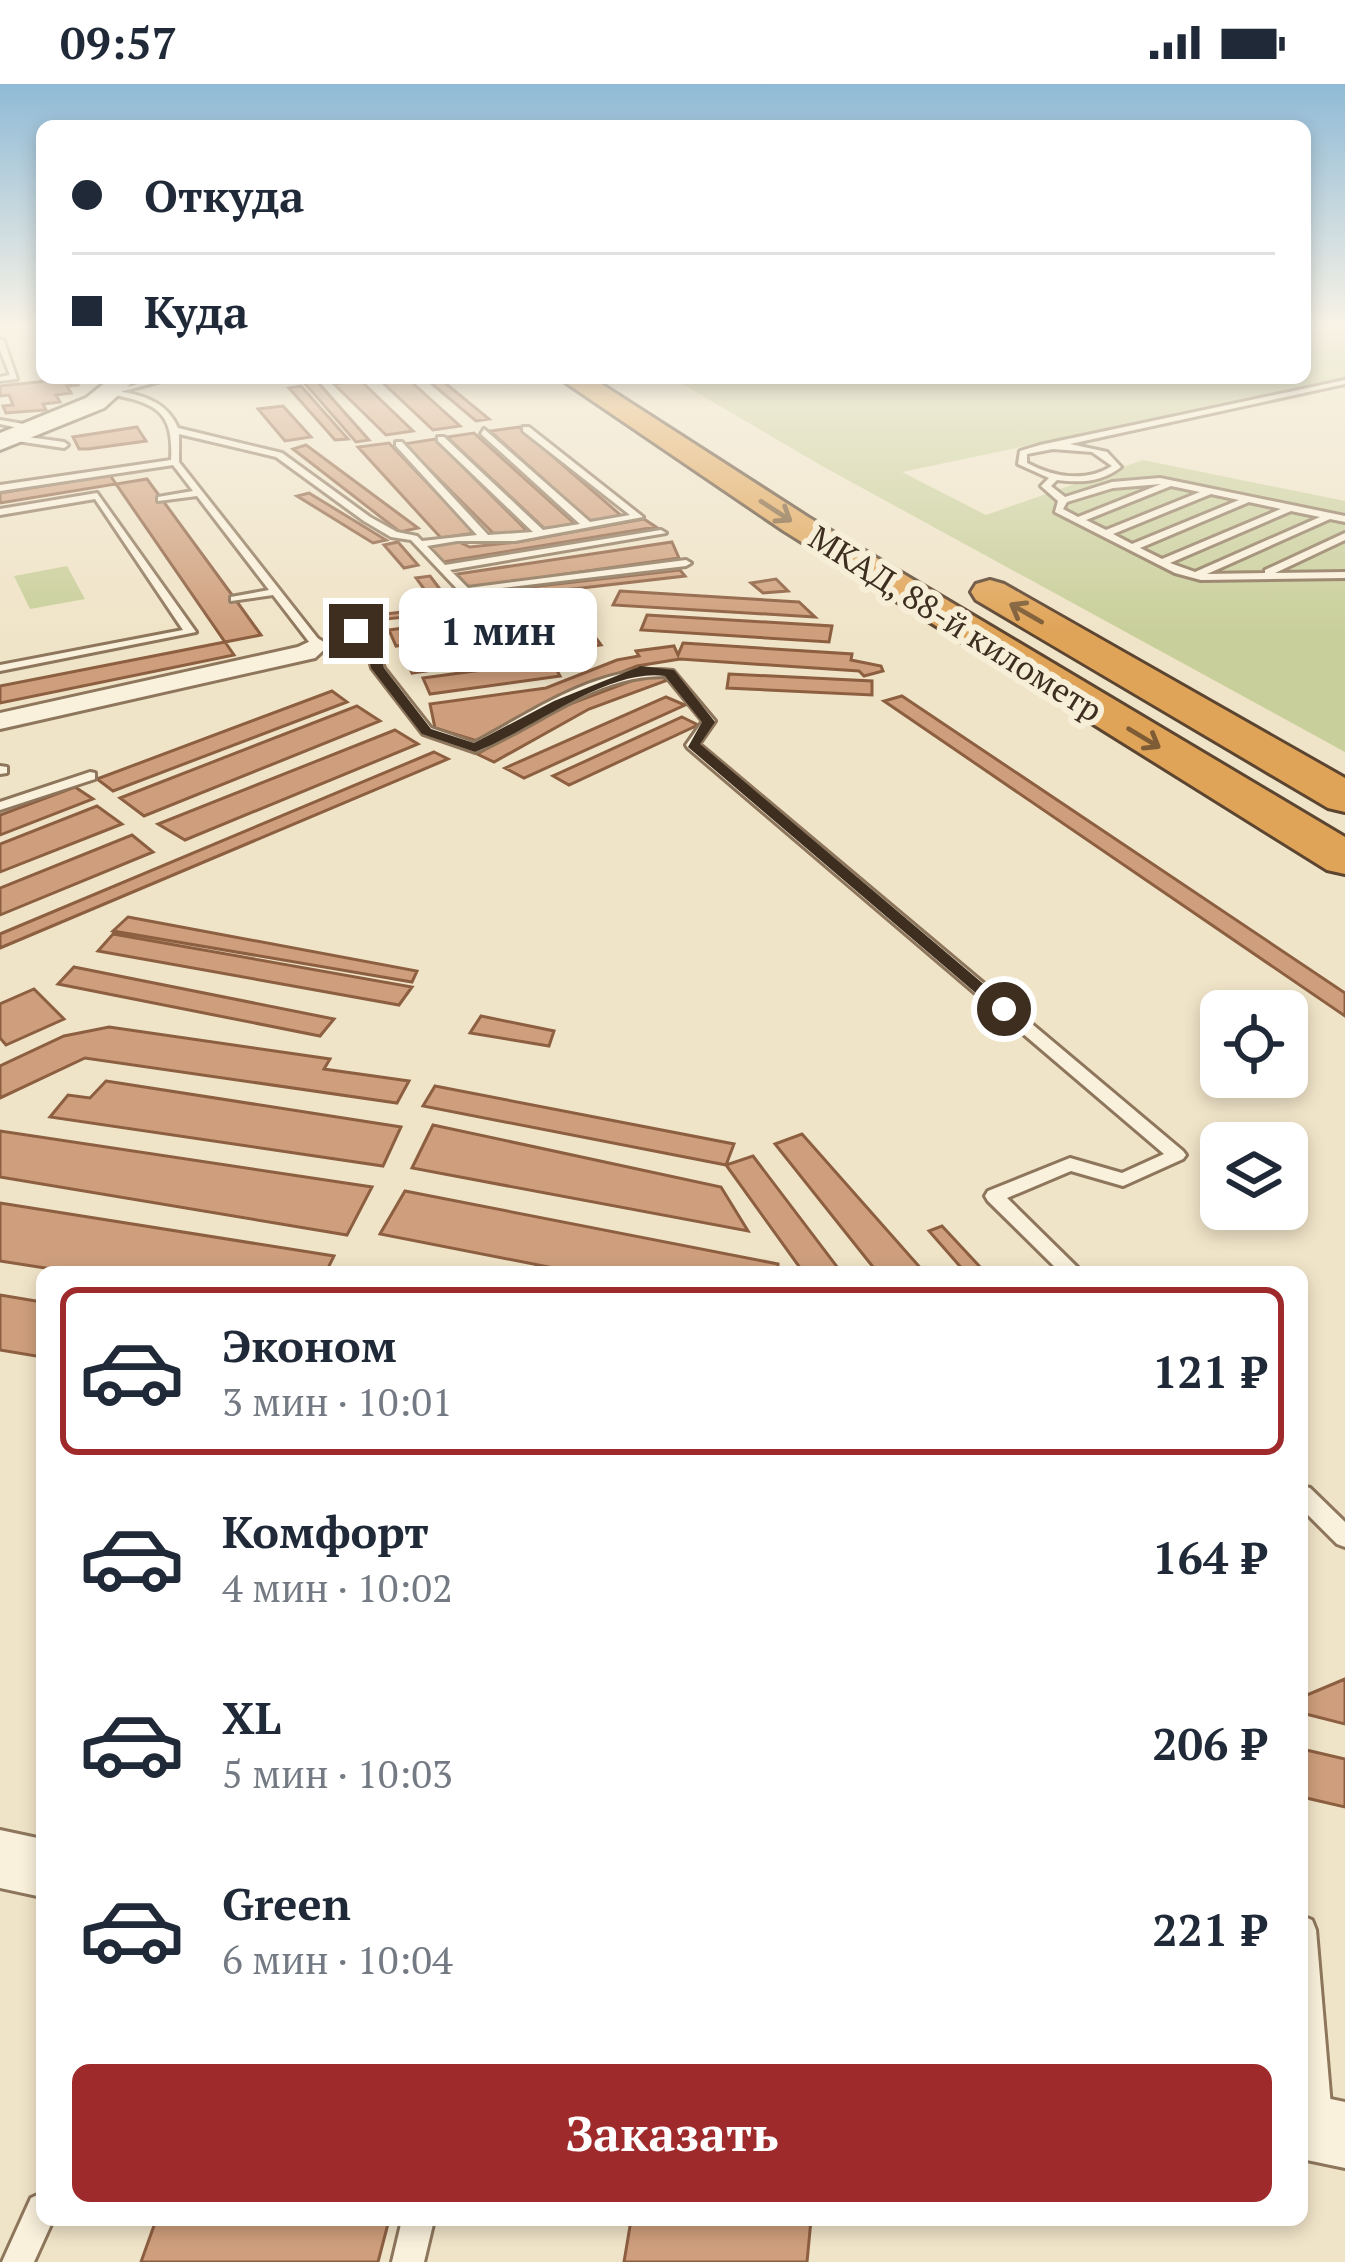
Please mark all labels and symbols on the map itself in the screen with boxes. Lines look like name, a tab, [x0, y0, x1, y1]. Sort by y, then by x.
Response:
one-way arrow	[759, 498, 793, 523]
street label: МКАД, 88-й километр	[801, 515, 1111, 731]
callout: 1 мин	[398, 589, 596, 673]
one-way arrow	[1009, 600, 1044, 624]
route end	[329, 604, 383, 658]
one-way arrow	[1126, 726, 1161, 750]
route start	[977, 982, 1031, 1036]

